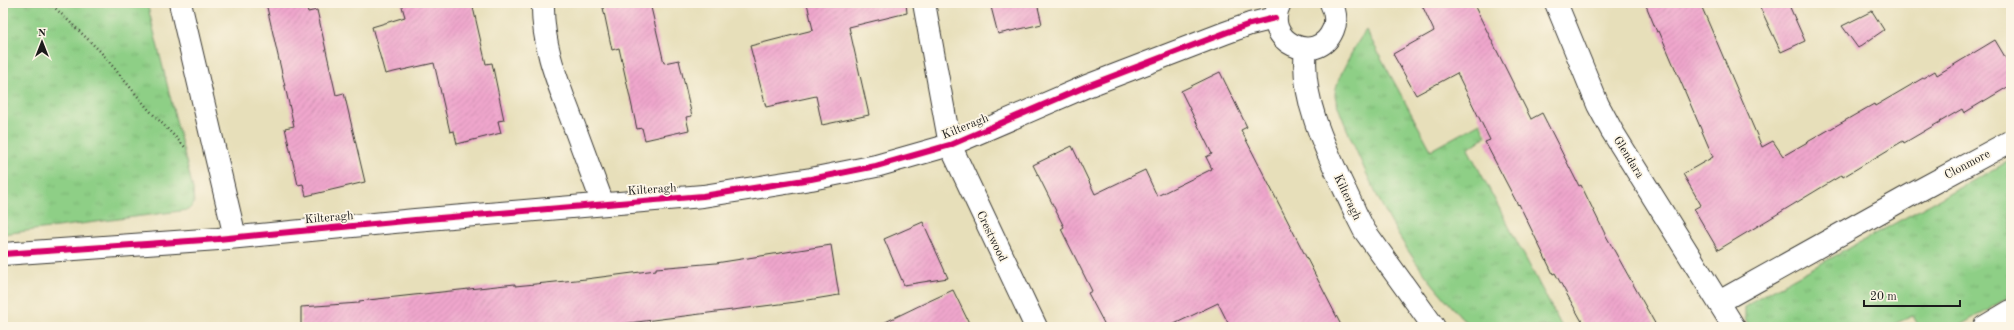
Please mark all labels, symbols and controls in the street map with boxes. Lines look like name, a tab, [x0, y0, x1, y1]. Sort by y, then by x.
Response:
north arrow	[22, 22, 62, 62]
text: N	[38, 28, 47, 39]
street label: Kilteragh	[940, 112, 991, 142]
street label: Glendara	[1611, 134, 1646, 181]
street label: Clonmore	[1943, 148, 1993, 182]
street label: Kilteragh	[1331, 173, 1363, 223]
street label: Kilteragh	[627, 182, 677, 198]
street label: Crestwood	[974, 209, 1009, 264]
street label: Kilteragh	[304, 210, 355, 226]
scale bar	[1864, 282, 1960, 308]
text: 20 m	[1870, 291, 1897, 303]

